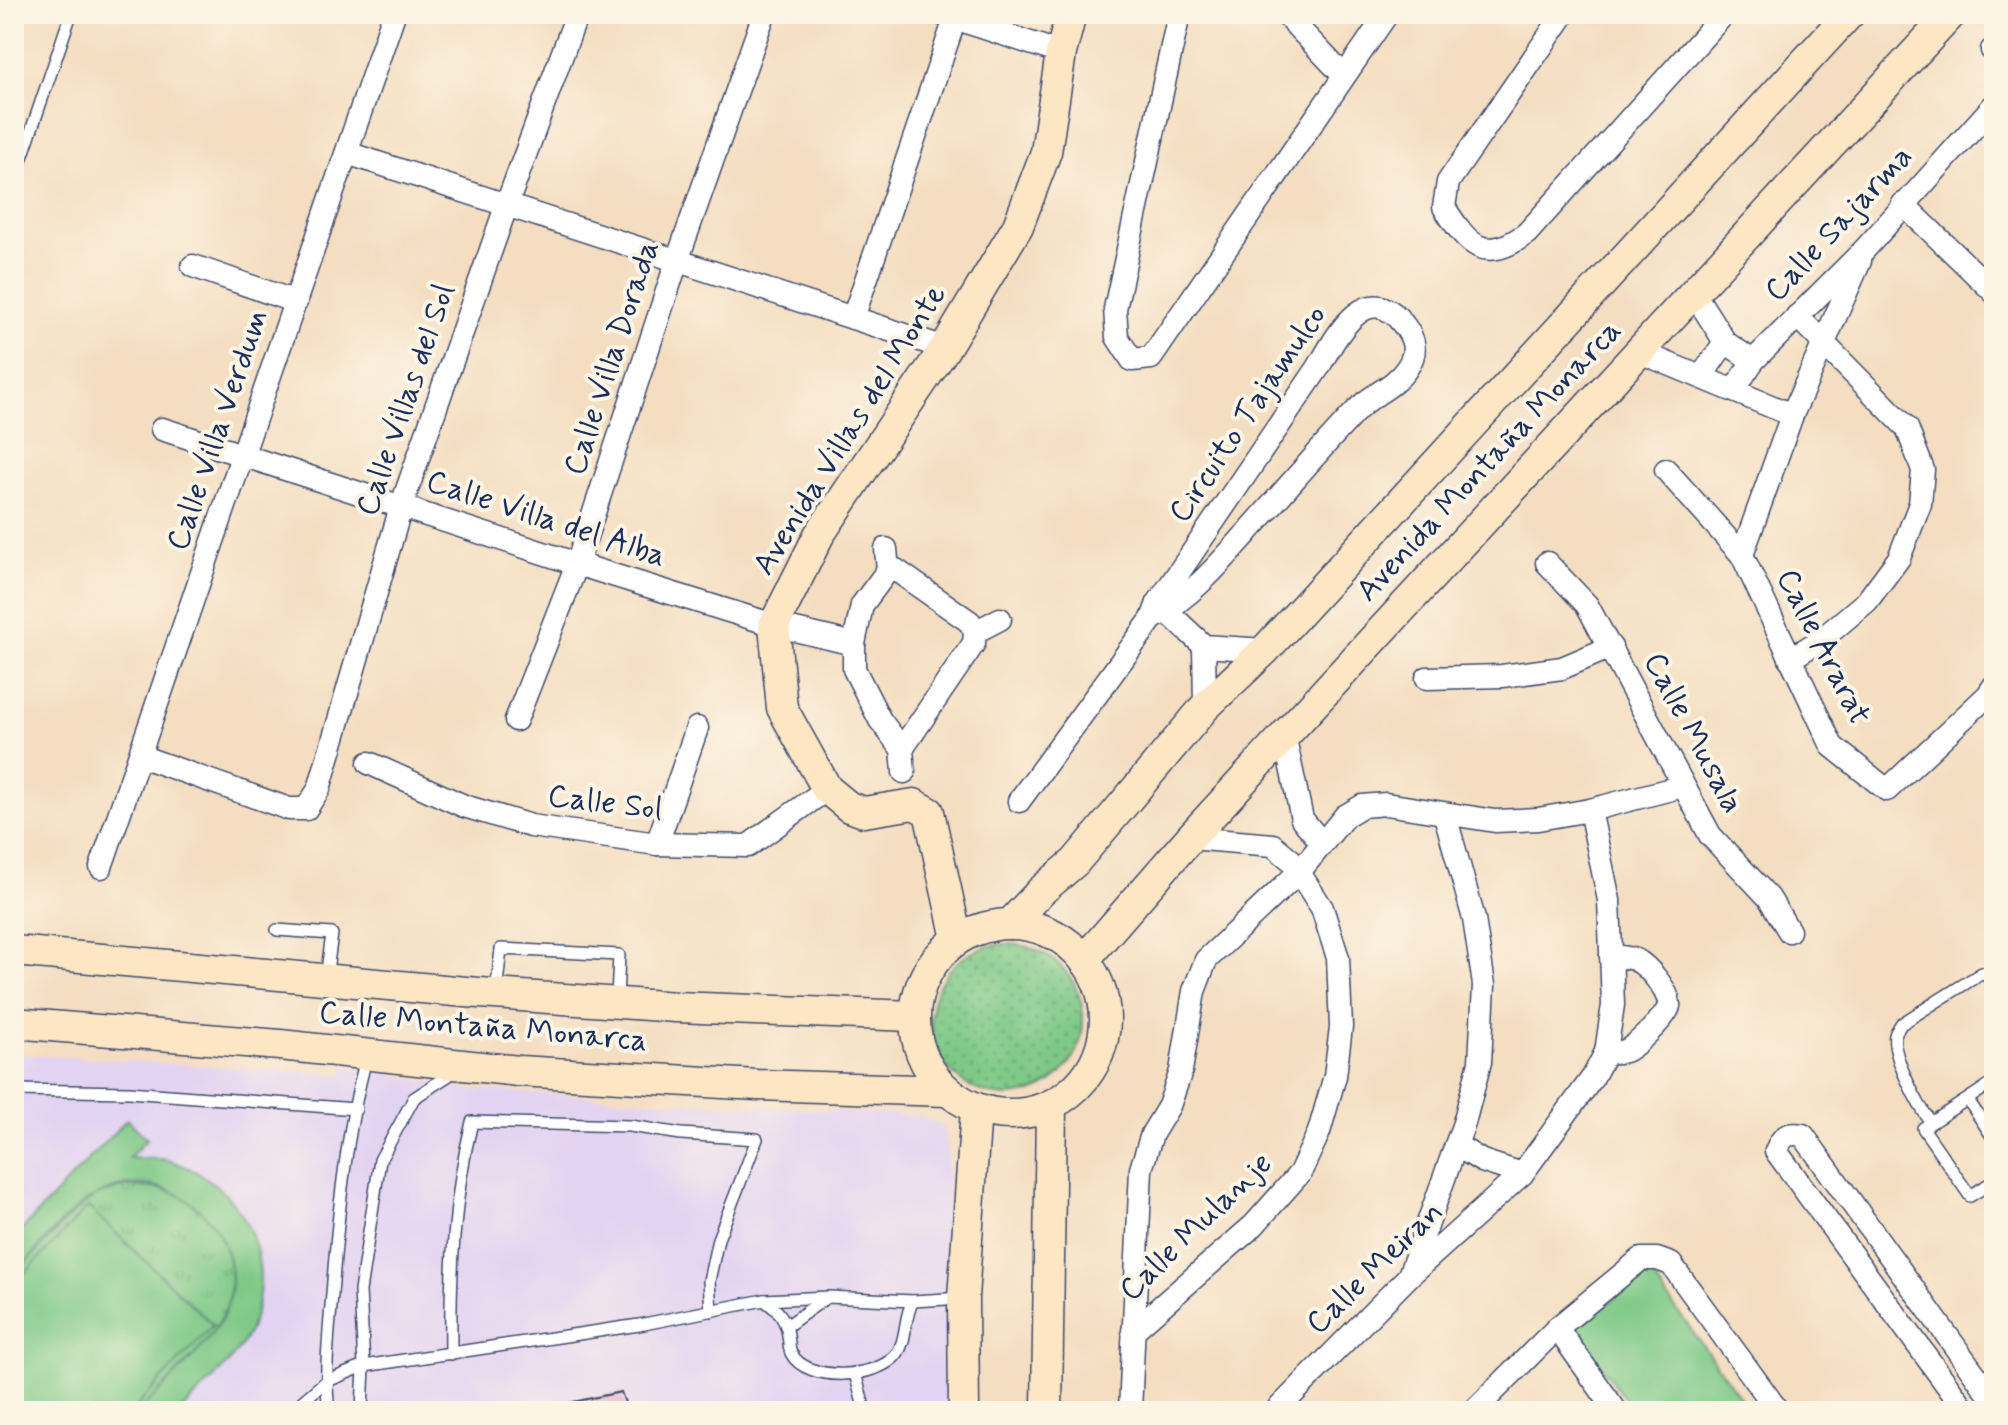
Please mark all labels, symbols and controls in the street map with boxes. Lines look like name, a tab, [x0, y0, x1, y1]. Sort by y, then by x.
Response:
street label: Calle Sajarma	[1756, 137, 1922, 311]
street label: Calle Villa Dorada	[554, 235, 670, 481]
street label: Avenida Villas del Monte	[743, 277, 957, 583]
street label: Calle Villas del Sol	[347, 278, 465, 522]
street label: Circuito Tajamulco	[1159, 297, 1337, 531]
street label: Calle Villa Verdum	[157, 304, 279, 556]
street label: Avenida Montaña Monarca	[1347, 311, 1631, 611]
street label: Calle Villa del Alba	[421, 460, 671, 578]
street label: Calle Ararat	[1766, 562, 1880, 732]
street label: Calle Musala	[1633, 645, 1753, 821]
street label: Calle Sol	[545, 775, 665, 831]
street label: Calle Montaña Monarca	[317, 992, 649, 1062]
street label: Calle Mulanje	[1110, 1143, 1282, 1311]
street label: Calle Meiran	[1297, 1192, 1453, 1344]

